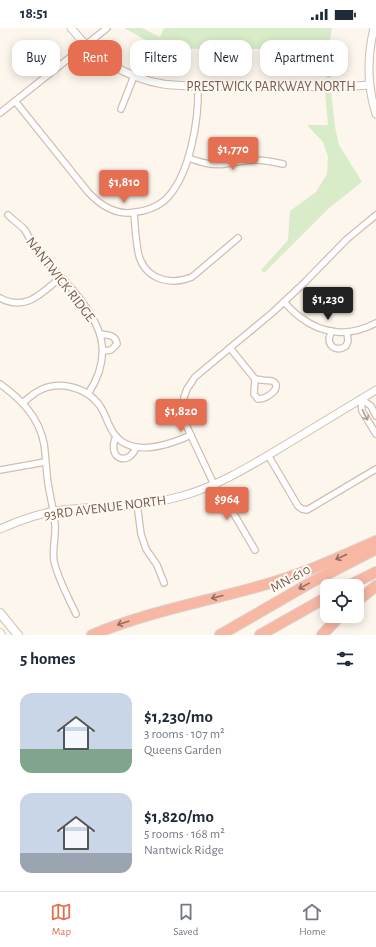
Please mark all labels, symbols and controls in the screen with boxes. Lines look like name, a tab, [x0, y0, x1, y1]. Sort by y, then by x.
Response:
text: 18:51	[20, 6, 48, 21]
chip: Buy	[12, 40, 60, 76]
chip: Rent	[68, 40, 122, 76]
chip: Filters	[130, 40, 191, 76]
chip: New	[199, 40, 252, 76]
chip: Apartment	[260, 40, 348, 76]
street label: PRESTWICK PARKWAY NORTH	[186, 80, 356, 94]
pin: $1,770	[200, 137, 266, 171]
text: $1,770	[217, 143, 249, 156]
pin: $1,810	[91, 170, 157, 204]
text: $1,810	[108, 176, 140, 189]
street label: NANTWICK RIDGE	[23, 235, 98, 325]
pin: $1,230	[295, 287, 361, 321]
text: $1,230	[312, 293, 344, 306]
pin: $1,820	[148, 399, 214, 433]
text: $1,820	[165, 405, 197, 418]
one-way arrow	[362, 409, 369, 421]
pin: $964	[203, 487, 251, 521]
text: $964	[215, 493, 239, 506]
street label: 93RD AVENUE NORTH	[43, 494, 167, 522]
one-way arrow	[335, 554, 347, 561]
street label: MN-610	[268, 562, 313, 595]
map controls	[320, 579, 364, 623]
button: locate	[320, 579, 364, 623]
one-way arrow	[298, 583, 310, 591]
one-way arrow	[211, 594, 224, 601]
one-way arrow	[117, 620, 130, 627]
icon: filters	[334, 648, 356, 670]
text: 5 homes	[20, 650, 76, 667]
text: $1,230/mo	[144, 708, 213, 725]
icon: home	[52, 709, 100, 757]
text: 3 rooms · 107 m²	[144, 728, 225, 741]
text: Queens Garden	[144, 744, 222, 757]
text: $1,820/mo	[144, 808, 214, 825]
icon: home	[52, 809, 100, 857]
text: 5 rooms · 168 m²	[144, 828, 225, 841]
text: Nantwick Ridge	[144, 844, 224, 857]
tab: Map	[50, 901, 72, 938]
tab: Saved	[173, 901, 198, 938]
tab: Home	[299, 901, 326, 938]

